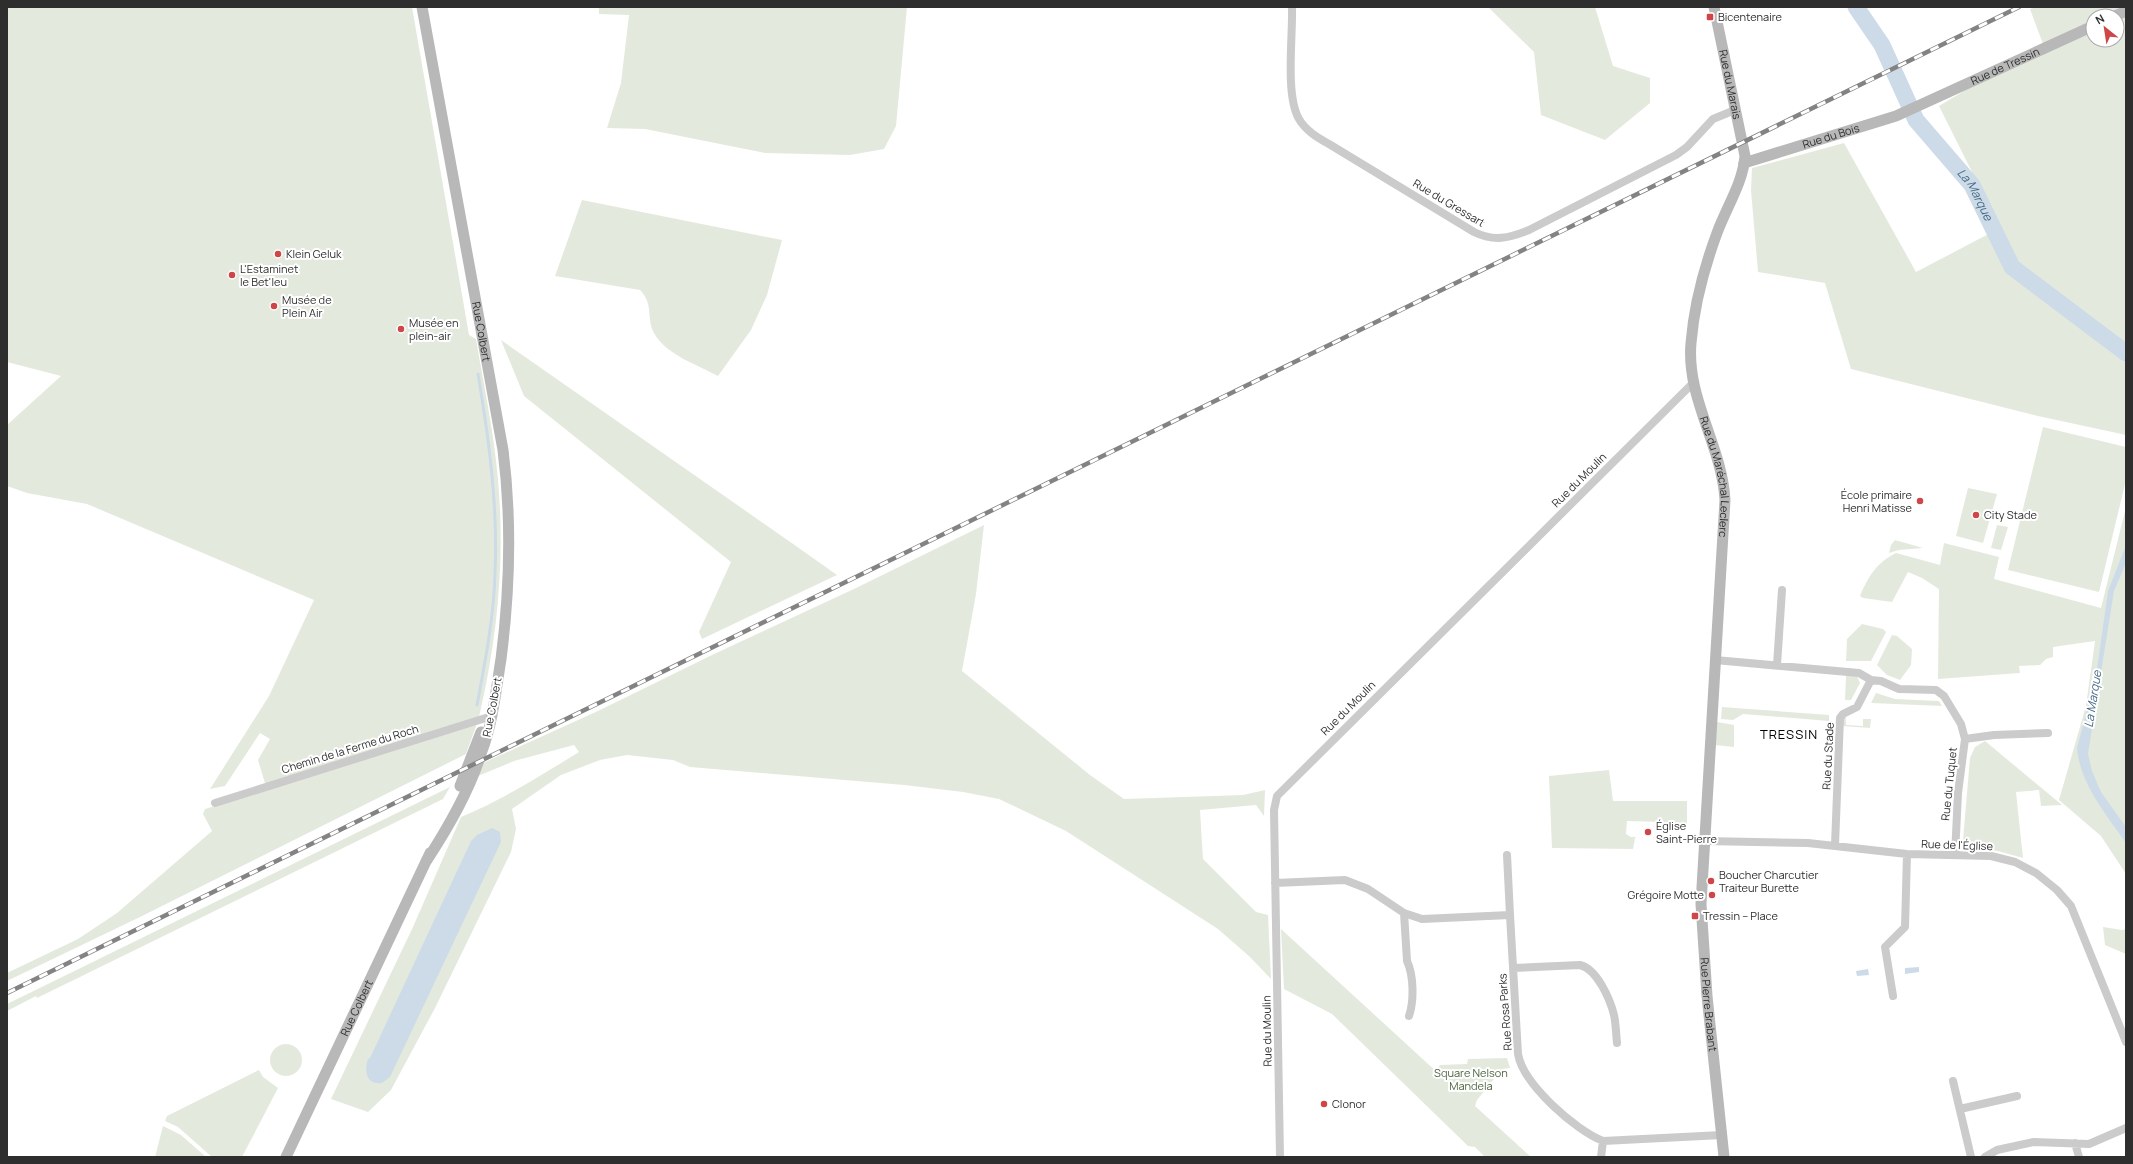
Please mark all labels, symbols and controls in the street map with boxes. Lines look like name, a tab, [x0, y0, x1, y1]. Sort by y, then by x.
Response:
north arrow	[2085, 8, 2125, 48]
place label: Bicentenaire	[1718, 9, 1783, 24]
text: N	[2093, 10, 2107, 27]
marker: Bicentenaire	[1705, 12, 1715, 22]
street label: Rue de Tressin	[1968, 43, 2042, 88]
street label: Rue du Marais	[1716, 48, 1745, 121]
street label: Rue du Bois	[1800, 120, 1861, 152]
water label: La Marque	[1954, 165, 1997, 224]
street label: Rue du Gressart	[1410, 175, 1488, 230]
place label: Klein Geluk	[286, 246, 342, 261]
marker: Klein Geluk	[273, 249, 283, 259]
place label: L'Estaminet le Bet'leu	[240, 261, 298, 289]
marker: L'Estaminet le Bet'leu	[227, 270, 237, 280]
place label: Musée de Plein Air	[282, 292, 332, 320]
street label: Rue Colbert	[469, 300, 495, 363]
marker: Musée de Plein Air	[269, 301, 279, 311]
place label: Musée en plein-air	[409, 315, 458, 343]
marker: Musée en plein-air	[396, 324, 406, 334]
street label: Rue du Maréchal Leclerc	[1697, 414, 1733, 538]
street label: Rue du Moulin	[1548, 449, 1609, 510]
place label: École primaire Henri Matisse	[1841, 487, 1913, 515]
marker: École primaire Henri Matisse	[1915, 496, 1925, 506]
place label: City Stade	[1984, 507, 2037, 522]
marker: City Stade	[1971, 510, 1981, 520]
water label: La Marque	[2080, 668, 2106, 729]
street label: Rue Colbert	[478, 676, 505, 738]
street label: Rue du Moulin	[1317, 677, 1378, 738]
street label: Chemin de la Ferme du Roch	[280, 721, 420, 777]
street label: Rue du Stade	[1818, 721, 1837, 790]
district label: TRESSIN	[1760, 725, 1818, 743]
street label: Rue du Tuquet	[1937, 746, 1960, 821]
place label: Église Saint-Pierre	[1656, 818, 1717, 846]
marker: Église Saint-Pierre	[1643, 827, 1653, 837]
street label: Rue de l'Église	[1921, 836, 1994, 853]
place label: Boucher Charcutier Traiteur Burette	[1719, 867, 1818, 895]
marker: Boucher Charcutier Traiteur Burette	[1706, 876, 1716, 886]
place label: Grégoire Motte	[1627, 887, 1705, 902]
marker: Grégoire Motte	[1707, 890, 1717, 900]
place label: Tressin – Place	[1703, 908, 1779, 923]
marker: Tressin – Place	[1690, 911, 1700, 921]
street label: Rue Pierre Brabant	[1698, 957, 1721, 1052]
street label: Rue Rosa Parks	[1494, 973, 1515, 1051]
street label: Rue Colbert	[336, 977, 376, 1038]
street label: Rue du Moulin	[1258, 995, 1275, 1067]
park label: Square Nelson Mandela	[1434, 1065, 1508, 1093]
place label: Clonor	[1332, 1096, 1366, 1111]
marker: Clonor	[1319, 1099, 1329, 1109]

